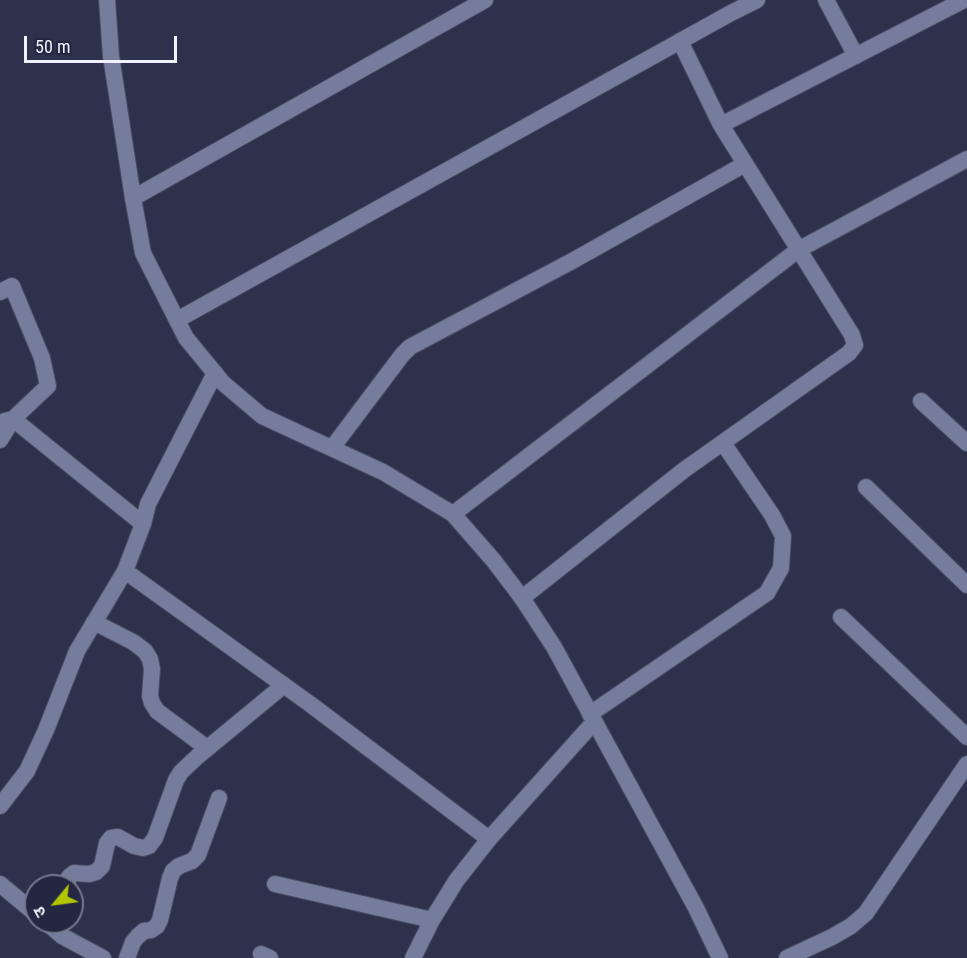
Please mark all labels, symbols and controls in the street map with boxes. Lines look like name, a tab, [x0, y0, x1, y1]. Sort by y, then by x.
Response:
scale bar	[27, 24, 180, 62]
text: 50 m	[35, 36, 70, 57]
north arrow	[24, 874, 84, 934]
text: उ	[29, 903, 50, 921]

